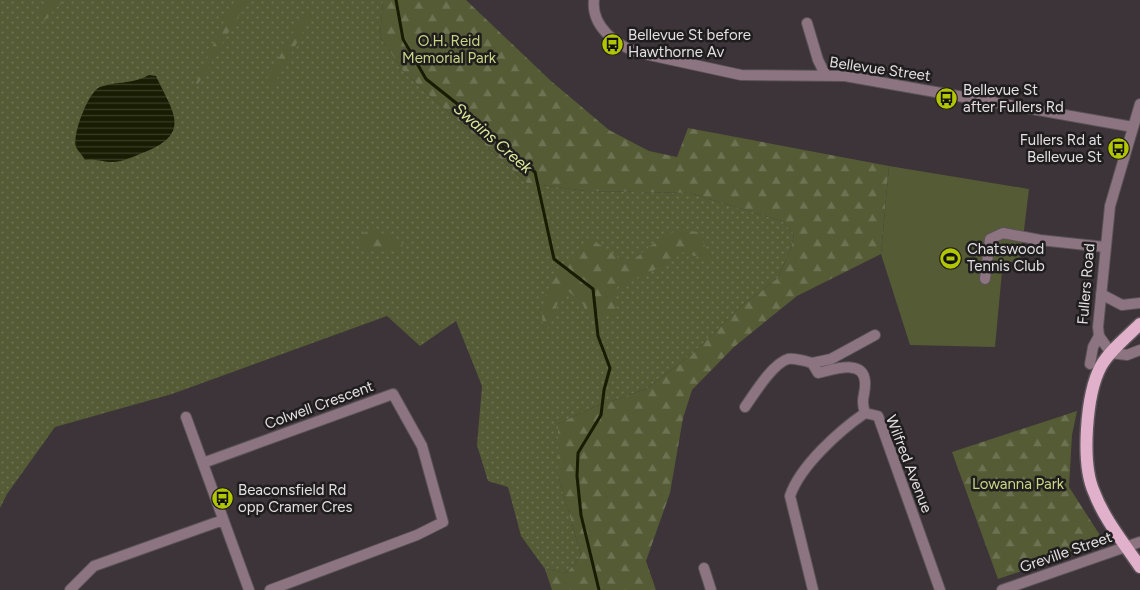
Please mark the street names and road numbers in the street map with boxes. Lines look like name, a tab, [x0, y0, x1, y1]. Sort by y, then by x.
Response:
street label: Bellevue Street	[828, 53, 932, 85]
street label: Fullers Road	[1073, 243, 1099, 325]
street label: Colwell Crescent	[262, 377, 376, 433]
street label: Wilfred Avenue	[882, 413, 936, 515]
street label: Greville Street	[1018, 528, 1115, 576]

